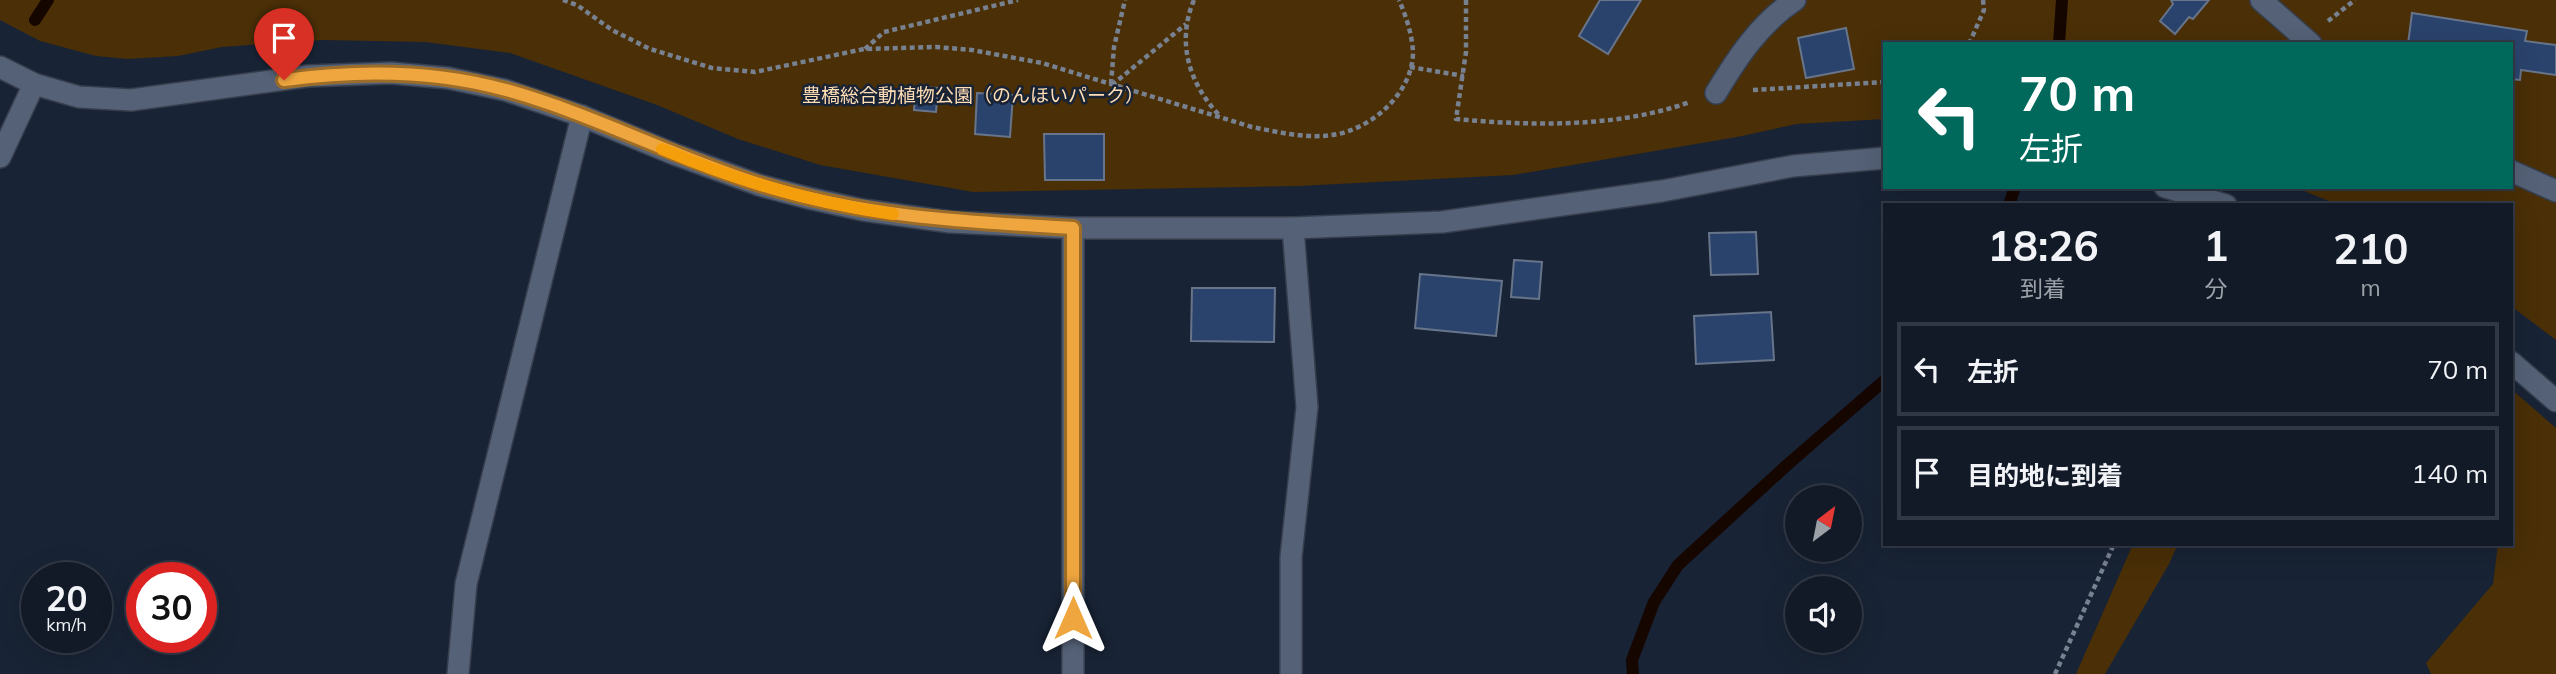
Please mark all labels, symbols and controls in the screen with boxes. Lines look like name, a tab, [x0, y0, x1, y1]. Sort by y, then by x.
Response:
pin	[254, 8, 314, 80]
icon: arrive	[265, 19, 303, 57]
text: 70 m	[2019, 62, 2135, 123]
icon: left	[1904, 70, 1995, 161]
park label: 豊橋総合動植物公園（のんほいパーク）	[802, 83, 1144, 107]
text: 左折	[2019, 128, 2083, 168]
text: 18:26	[1987, 219, 2099, 272]
text: 1	[2203, 219, 2228, 272]
text: 210	[2333, 222, 2408, 275]
text: m	[2361, 273, 2381, 302]
text: 到着	[2020, 274, 2066, 303]
text: 分	[2204, 274, 2227, 303]
icon: left	[1908, 350, 1946, 388]
text: 70 m	[2427, 353, 2488, 386]
text: 左折	[1967, 355, 2019, 388]
icon: arrive	[1908, 454, 1946, 492]
text: 140 m	[2412, 457, 2488, 490]
text: 目的地に到着	[1967, 459, 2123, 492]
north arrow	[1785, 485, 1862, 562]
map controls	[1785, 485, 1862, 653]
speed limit sign: 30	[126, 562, 217, 653]
text: 20	[45, 576, 88, 620]
button: sound	[1785, 576, 1862, 653]
position arrow	[1036, 581, 1110, 655]
text: km/h	[46, 613, 87, 636]

